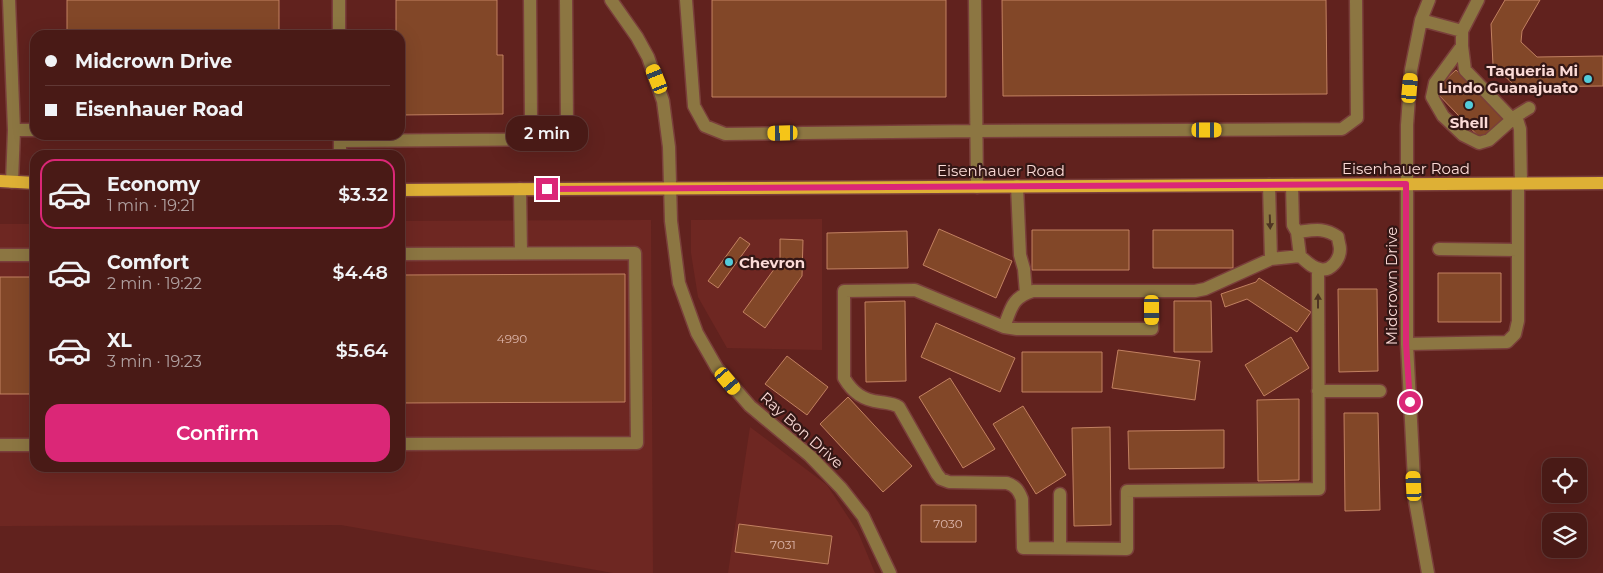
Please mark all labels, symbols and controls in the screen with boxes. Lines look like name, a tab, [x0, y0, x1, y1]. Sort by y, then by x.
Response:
text: Midcrown Drive	[75, 50, 232, 73]
place label: Taqueria Mi Lindo Guanajuato	[1439, 61, 1578, 97]
car	[644, 62, 669, 96]
car	[1401, 72, 1418, 104]
marker: Taqueria Mi Lindo Guanajuato	[1582, 73, 1594, 85]
text: Eisenhauer Road	[75, 98, 243, 121]
marker: Shell	[1463, 99, 1475, 111]
place label: Shell	[1450, 113, 1488, 132]
callout: 2 min	[506, 116, 588, 152]
car	[1192, 123, 1222, 138]
text: 2 min	[524, 124, 570, 143]
car	[767, 125, 798, 141]
street label: Eisenhauer Road	[1342, 159, 1470, 178]
street label: Eisenhauer Road	[937, 161, 1065, 180]
icon: car	[47, 172, 92, 217]
text: Economy	[107, 173, 200, 196]
route end	[536, 178, 558, 200]
text: $3.32	[338, 183, 388, 206]
text: 1 min · 19:21	[107, 196, 195, 215]
one-way arrow	[1266, 214, 1274, 230]
street label: Midcrown Drive	[1382, 227, 1401, 345]
icon: car	[47, 250, 92, 295]
text: Comfort	[107, 251, 189, 274]
place label: Chevron	[739, 253, 805, 272]
marker: Chevron	[723, 256, 735, 268]
text: $4.48	[333, 261, 388, 284]
text: 2 min · 19:22	[107, 274, 202, 293]
one-way arrow	[1314, 292, 1322, 308]
car	[1144, 295, 1159, 325]
icon: car	[47, 328, 92, 373]
text: XL	[107, 329, 132, 352]
house number: 4990	[497, 331, 527, 346]
text: $5.64	[336, 339, 388, 362]
text: 3 min · 19:23	[107, 352, 202, 371]
car	[712, 365, 743, 397]
street label: Ray Bon Drive	[756, 388, 848, 472]
route start	[1399, 391, 1421, 413]
button: Confirm	[45, 404, 390, 462]
map controls	[1542, 458, 1587, 558]
button: locate	[1542, 458, 1587, 503]
car	[1405, 471, 1422, 501]
button: layers	[1542, 513, 1587, 558]
house number: 7030	[933, 516, 963, 531]
house number: 7031	[770, 537, 796, 552]

